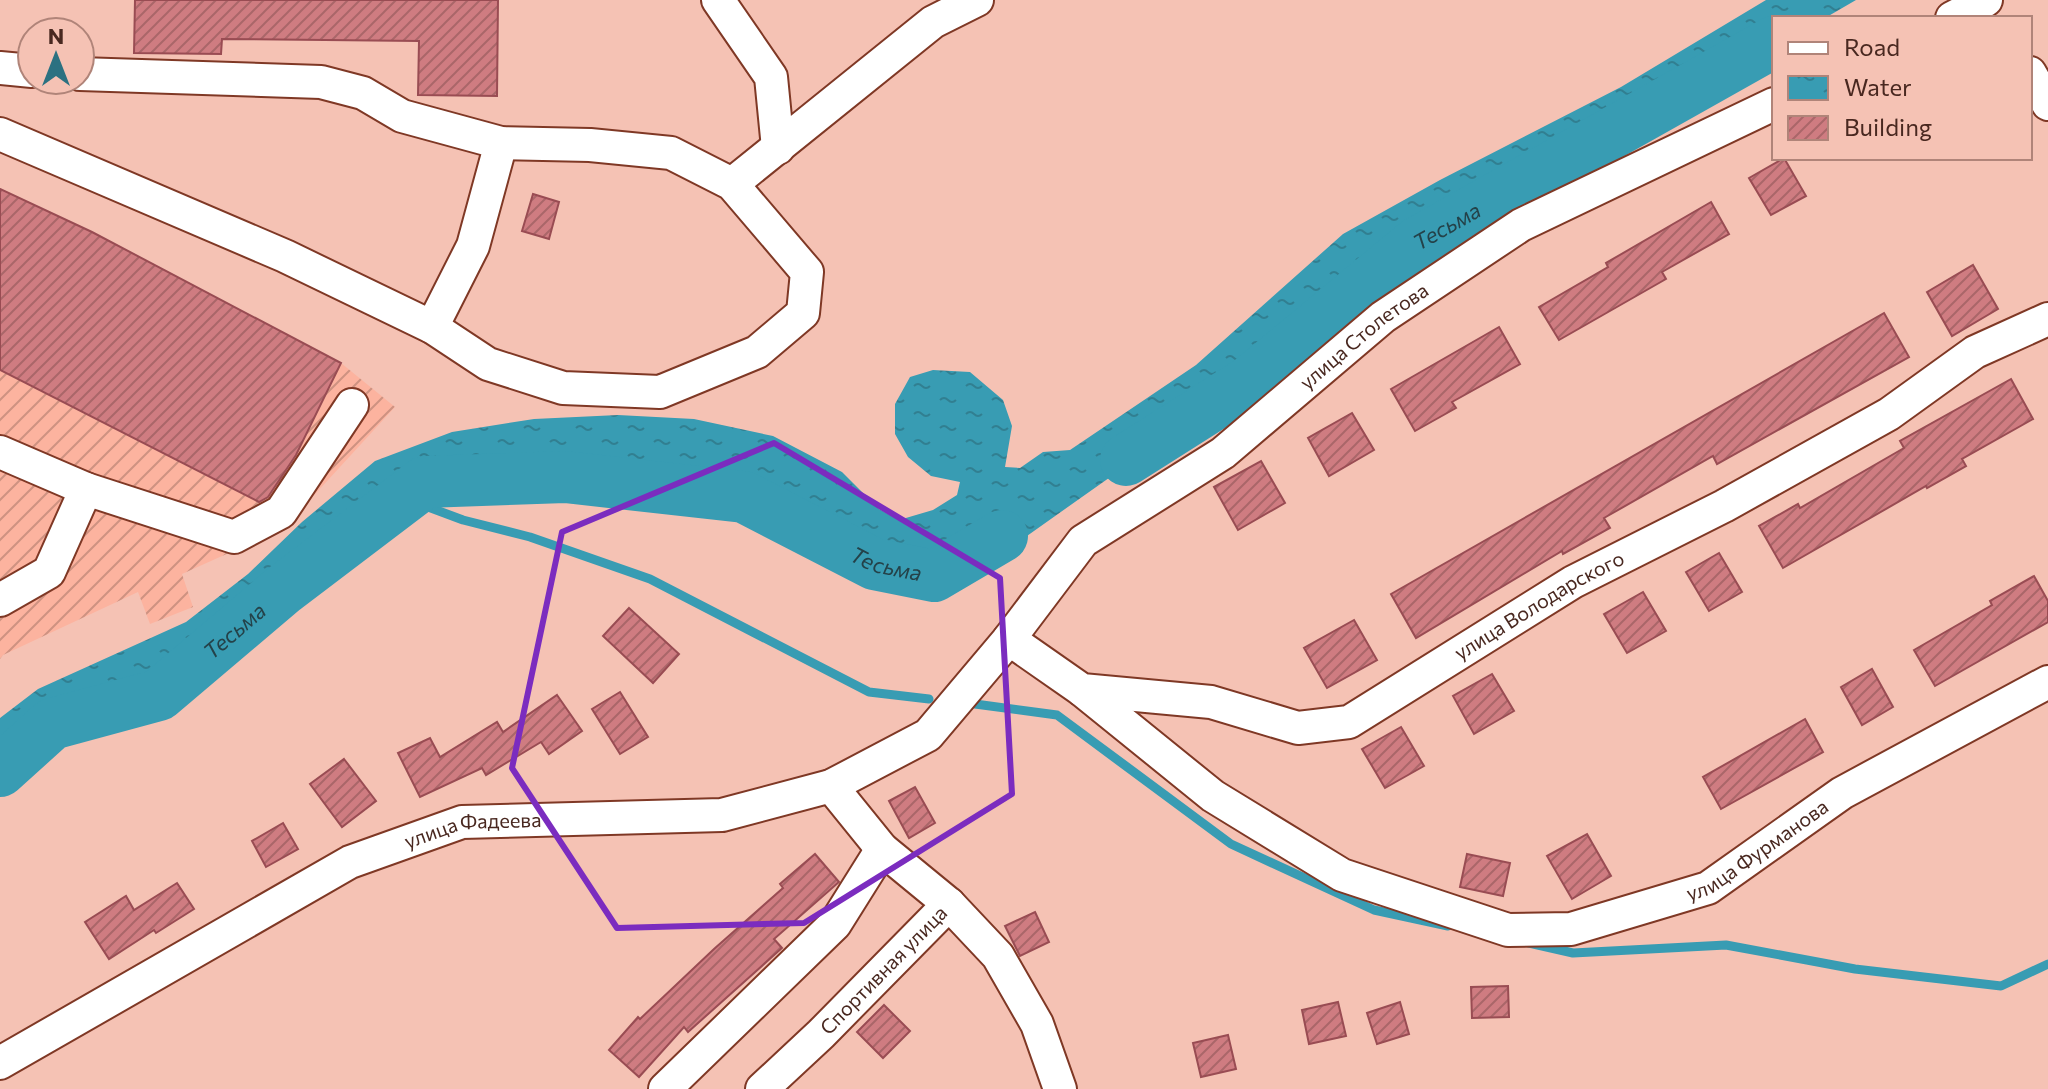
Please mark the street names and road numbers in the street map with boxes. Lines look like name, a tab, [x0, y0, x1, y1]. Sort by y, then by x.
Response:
street label: улица Столетова	[1294, 277, 1432, 394]
street label: улица Володарского	[1450, 545, 1628, 664]
street label: улица Фурманова	[1683, 794, 1832, 905]
street label: улица Фадеева	[401, 807, 542, 853]
street label: Спортивная улица	[814, 900, 952, 1039]

